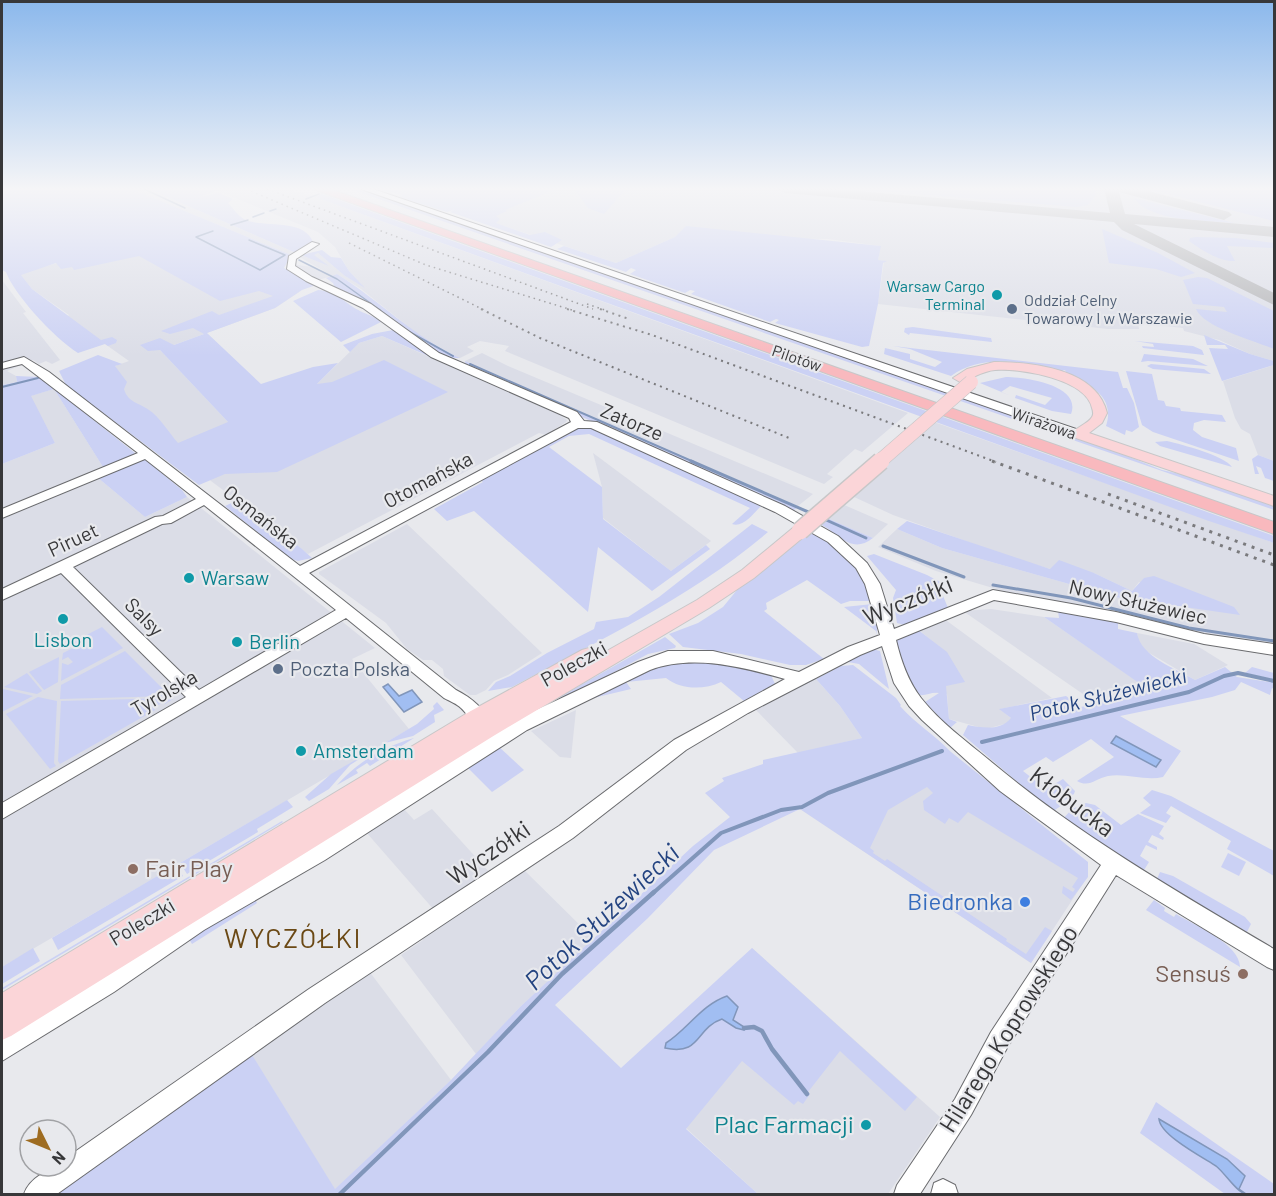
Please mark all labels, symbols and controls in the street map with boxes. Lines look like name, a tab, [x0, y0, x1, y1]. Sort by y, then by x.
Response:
place label: Warsaw Cargo Terminal	[887, 276, 985, 313]
marker: Warsaw Cargo Terminal	[990, 288, 1004, 302]
place label: Oddział Celny Towarowy I w Warszawie	[1024, 290, 1193, 327]
marker: Oddział Celny Towarowy I w Warszawie	[1005, 302, 1019, 316]
street label: Pilotów	[770, 340, 825, 375]
street label: Zatorze	[597, 397, 667, 445]
street label: Wirażowa	[1009, 403, 1079, 442]
street label: Otomańska	[379, 446, 476, 513]
street label: Osmańska	[219, 479, 304, 553]
street label: Piruet	[44, 517, 102, 561]
place label: Warsaw	[201, 565, 269, 589]
street label: Wyczółki	[858, 569, 956, 631]
marker: Warsaw	[182, 571, 196, 585]
street label: Nowy Służewiec	[1067, 573, 1210, 629]
street label: Salsy	[120, 592, 169, 641]
marker: Lisbon	[56, 612, 70, 626]
place label: Lisbon	[34, 627, 92, 651]
place label: Berlin	[249, 629, 300, 653]
marker: Berlin	[230, 635, 244, 649]
street label: Poleczki	[536, 635, 611, 691]
place label: Poczta Polska	[290, 656, 410, 680]
marker: Poczta Polska	[271, 662, 285, 676]
water label: Potok Służewiecki	[1026, 662, 1190, 725]
street label: Tyrolska	[126, 664, 201, 721]
place label: Amsterdam	[313, 738, 414, 762]
marker: Amsterdam	[294, 744, 308, 758]
street label: Kłobucka	[1025, 760, 1121, 842]
street label: Wyczółki	[441, 813, 535, 890]
water label: Potok Służewiecki	[517, 836, 685, 995]
place label: Fair Play	[145, 853, 233, 882]
marker: Fair Play	[126, 862, 140, 876]
place label: Biedronka	[907, 886, 1013, 915]
street label: Poleczki	[104, 892, 179, 950]
marker: Biedronka	[1018, 895, 1032, 909]
street label: Hilarego Koprowskiego	[932, 919, 1083, 1137]
district label: WYCZÓŁKI	[224, 921, 362, 953]
place label: Sensuś	[1155, 958, 1231, 987]
marker: Sensuś	[1236, 967, 1250, 981]
place label: Plac Farmacji	[714, 1109, 854, 1138]
north arrow	[18, 1118, 78, 1178]
marker: Plac Farmacji	[859, 1118, 873, 1132]
text: N	[49, 1148, 70, 1169]

